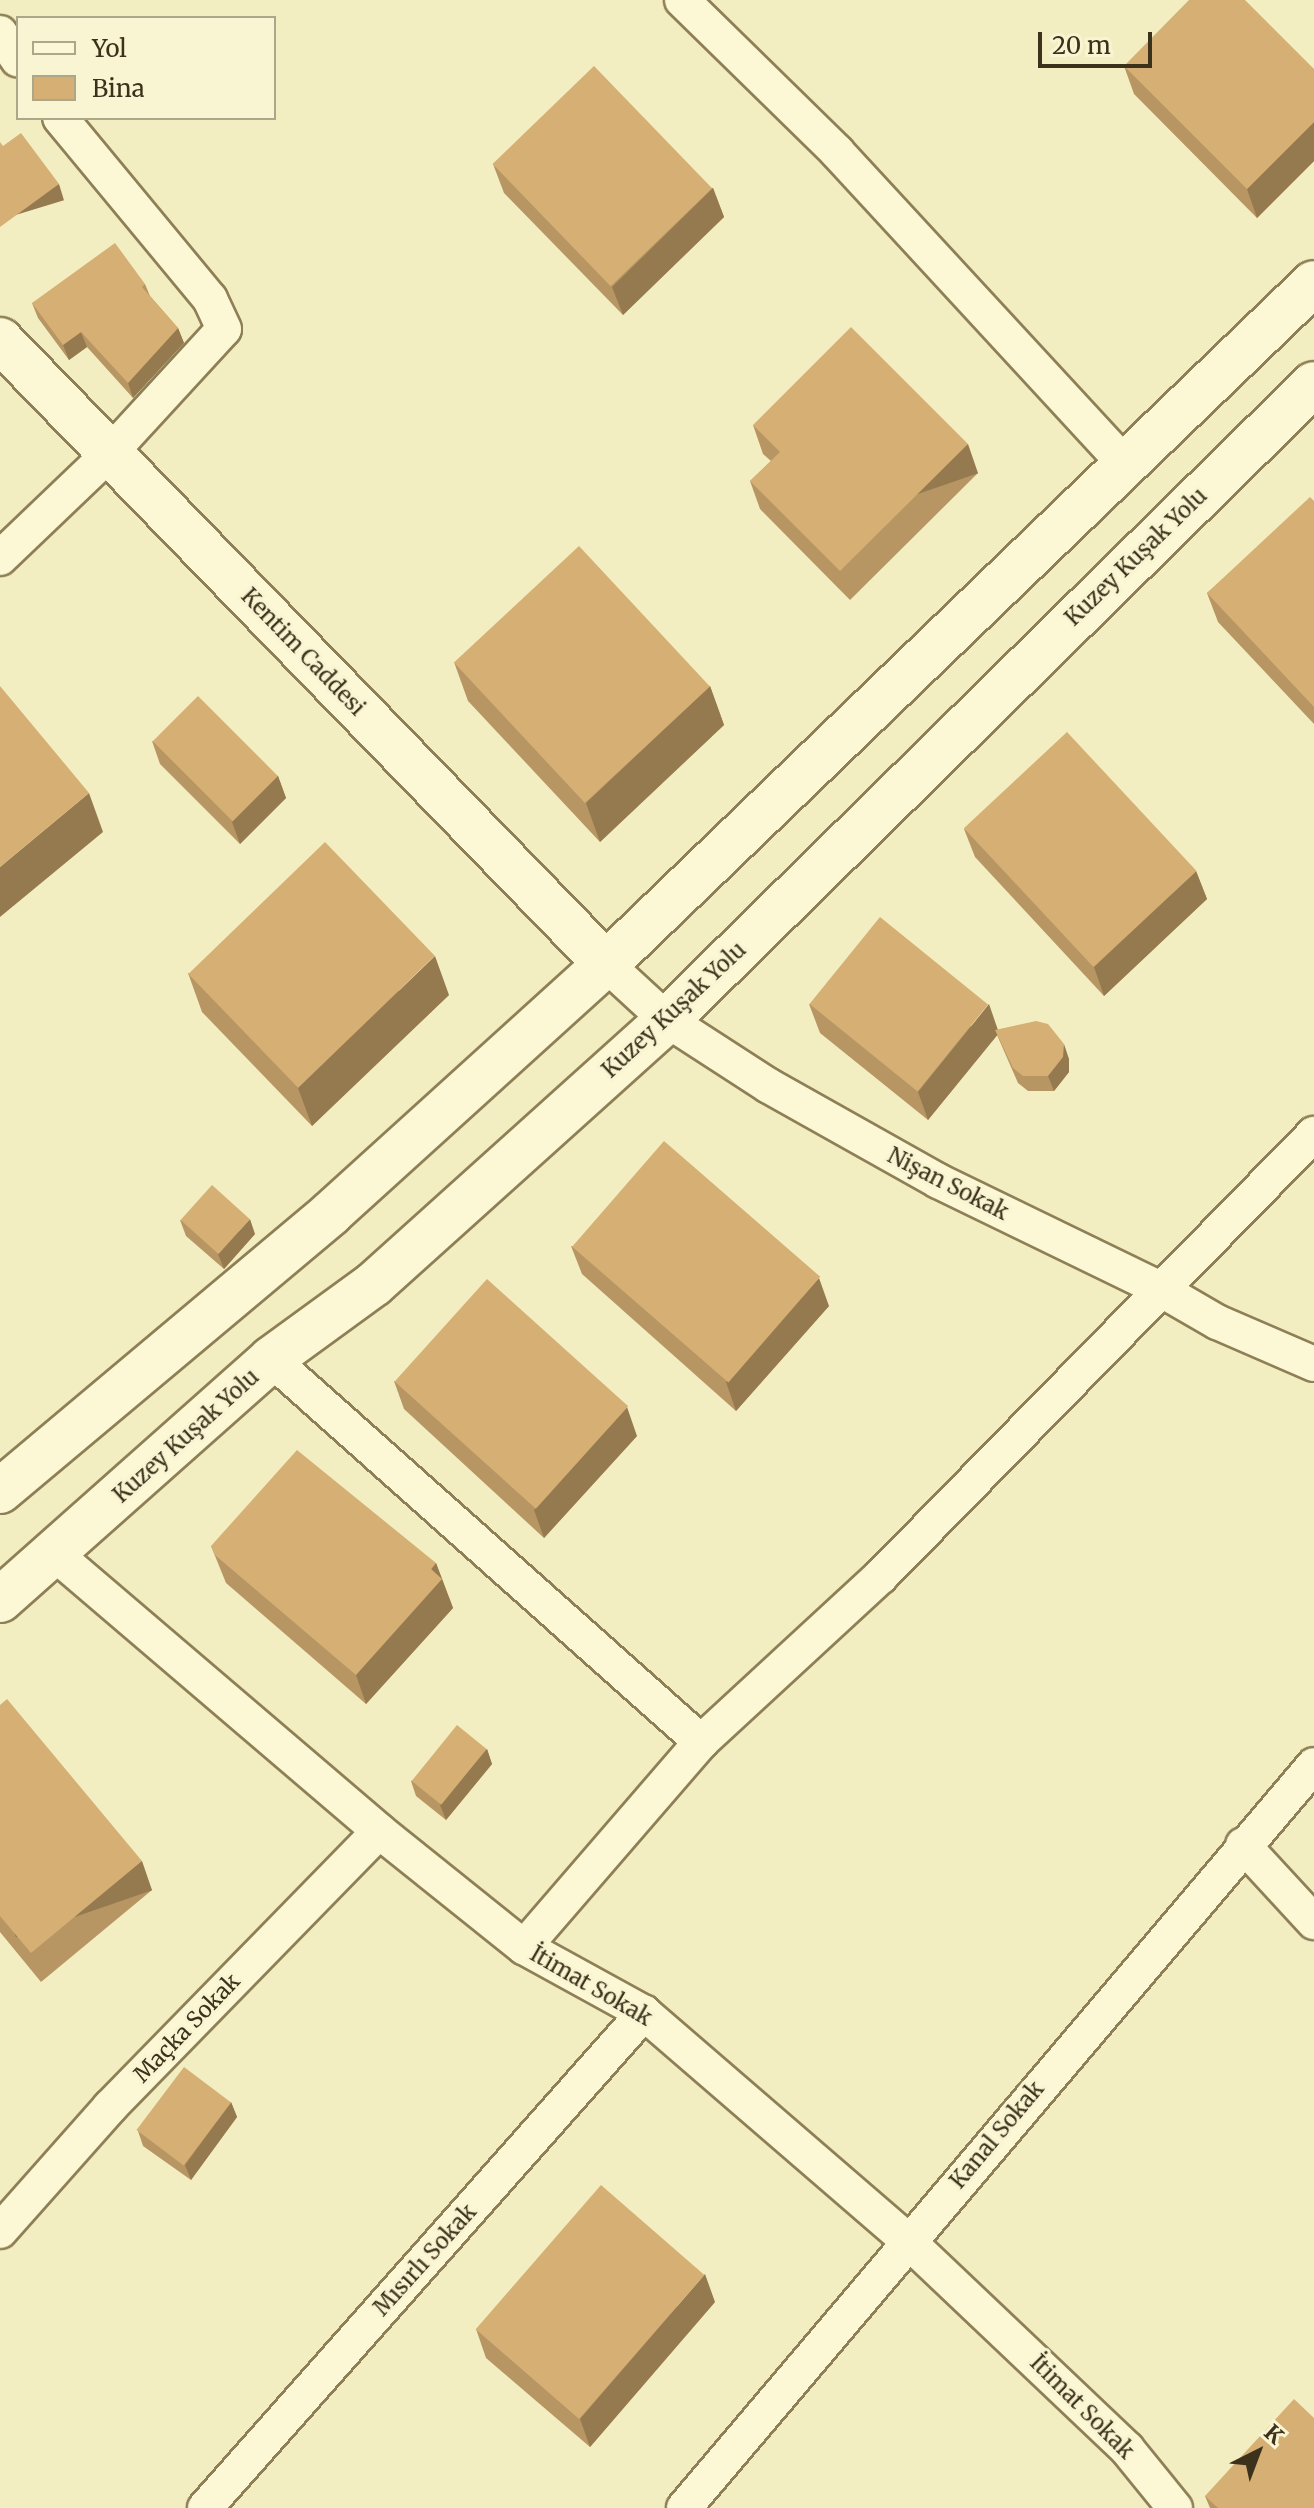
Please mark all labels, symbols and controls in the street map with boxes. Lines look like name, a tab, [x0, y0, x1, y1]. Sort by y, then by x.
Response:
legend	[16, 16, 276, 120]
scale bar	[1042, 16, 1156, 66]
text: 20 m	[1052, 30, 1111, 61]
text: Yol	[92, 33, 127, 64]
text: Bina	[92, 73, 145, 104]
street label: Kuzey Kuşak Yolu	[1060, 483, 1212, 631]
street label: Kentim Caddesi	[236, 583, 370, 721]
street label: Kuzey Kuşak Yolu	[597, 937, 751, 1083]
street label: Nişan Sokak	[883, 1142, 1013, 1226]
street label: Kuzey Kuşak Yolu	[108, 1364, 264, 1508]
street label: İtimat Sokak	[525, 1941, 657, 2031]
street label: Maçka Sokak	[129, 1968, 245, 2088]
street label: Kanal Sokak	[945, 2076, 1049, 2194]
street label: Mısırlı Sokak	[368, 2199, 482, 2321]
street label: İtimat Sokak	[1025, 2350, 1139, 2464]
north arrow	[1218, 2412, 1298, 2492]
text: K	[1259, 2418, 1290, 2450]

